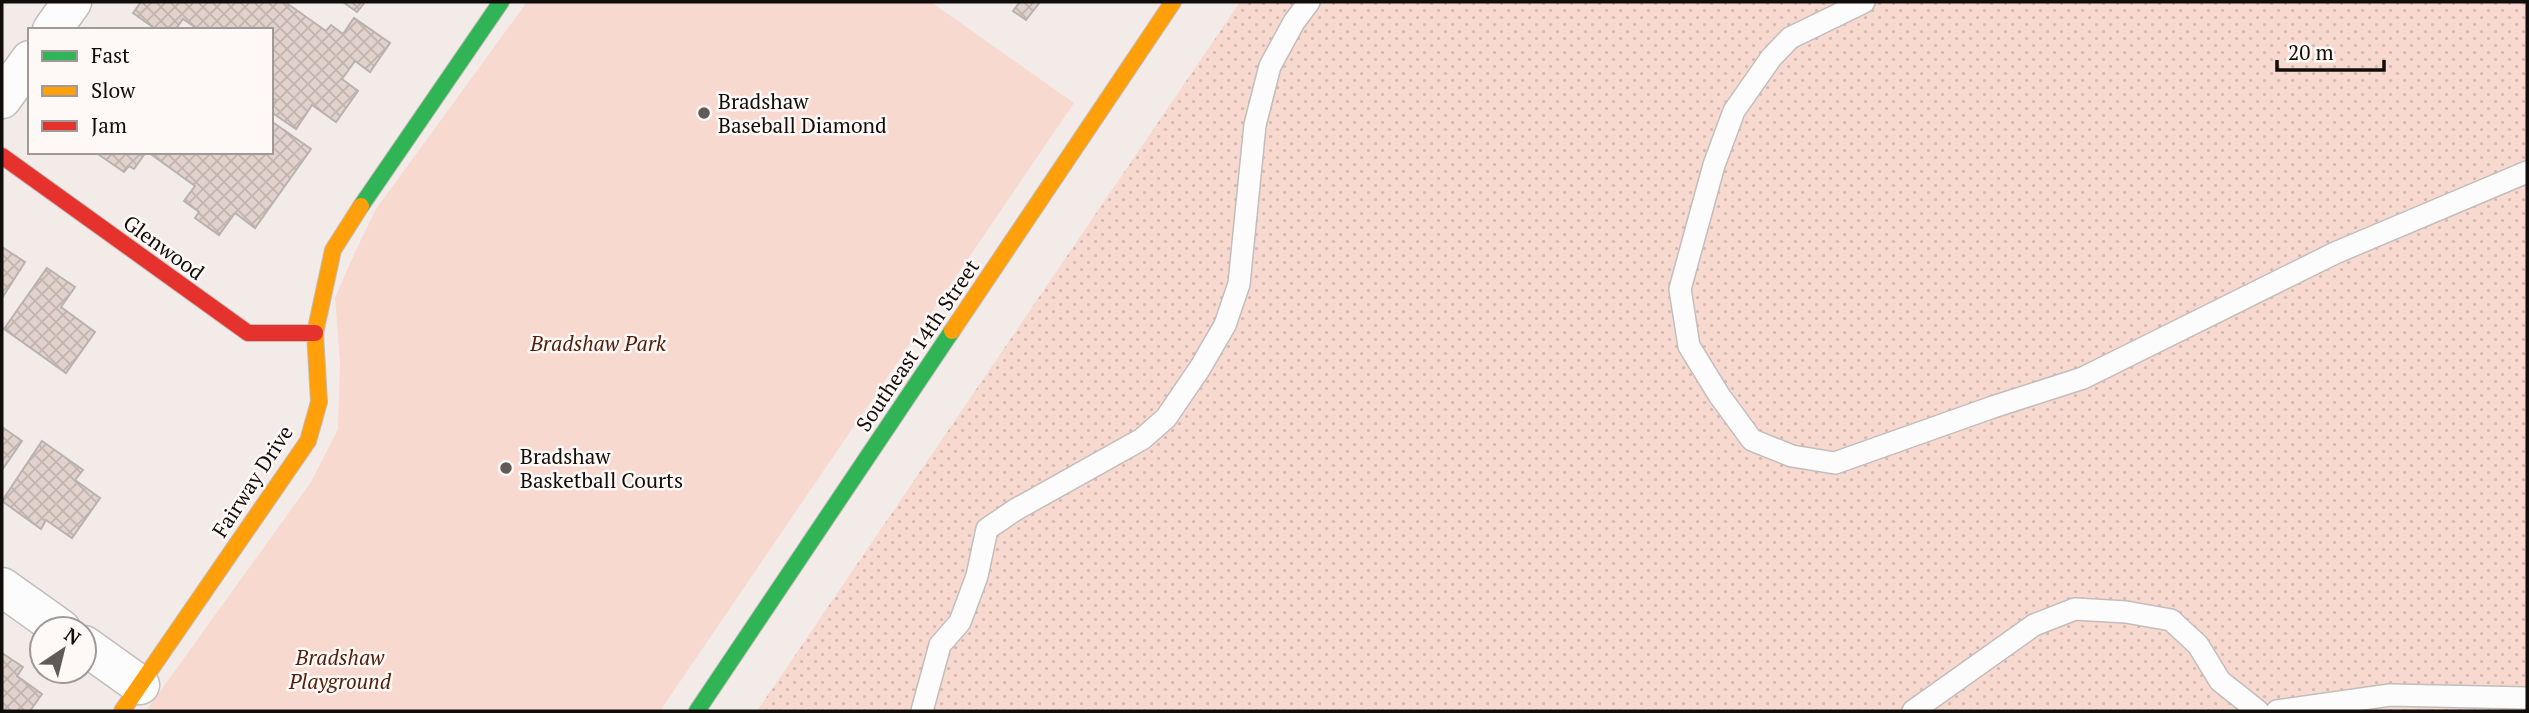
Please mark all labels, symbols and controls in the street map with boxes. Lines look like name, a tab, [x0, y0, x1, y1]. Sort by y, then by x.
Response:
legend	[28, 28, 273, 154]
scale bar	[2277, 28, 2384, 72]
text: 20 m	[2288, 38, 2334, 66]
text: Fast	[91, 41, 130, 69]
text: Slow	[91, 76, 136, 104]
place label: Bradshaw Baseball Diamond	[718, 87, 887, 139]
marker: Bradshaw Baseball Diamond	[696, 105, 712, 121]
text: Jam	[91, 111, 127, 139]
street label: Glenwood	[118, 208, 210, 286]
street label: Southeast 14th Street	[849, 253, 985, 436]
park label: Bradshaw Park	[529, 329, 667, 357]
street label: Fairway Drive	[205, 420, 299, 542]
place label: Bradshaw Basketball Courts	[520, 442, 683, 494]
marker: Bradshaw Basketball Courts	[498, 460, 514, 476]
north arrow	[28, 615, 98, 685]
text: N	[60, 621, 87, 650]
park label: Bradshaw Playground	[288, 643, 392, 695]

